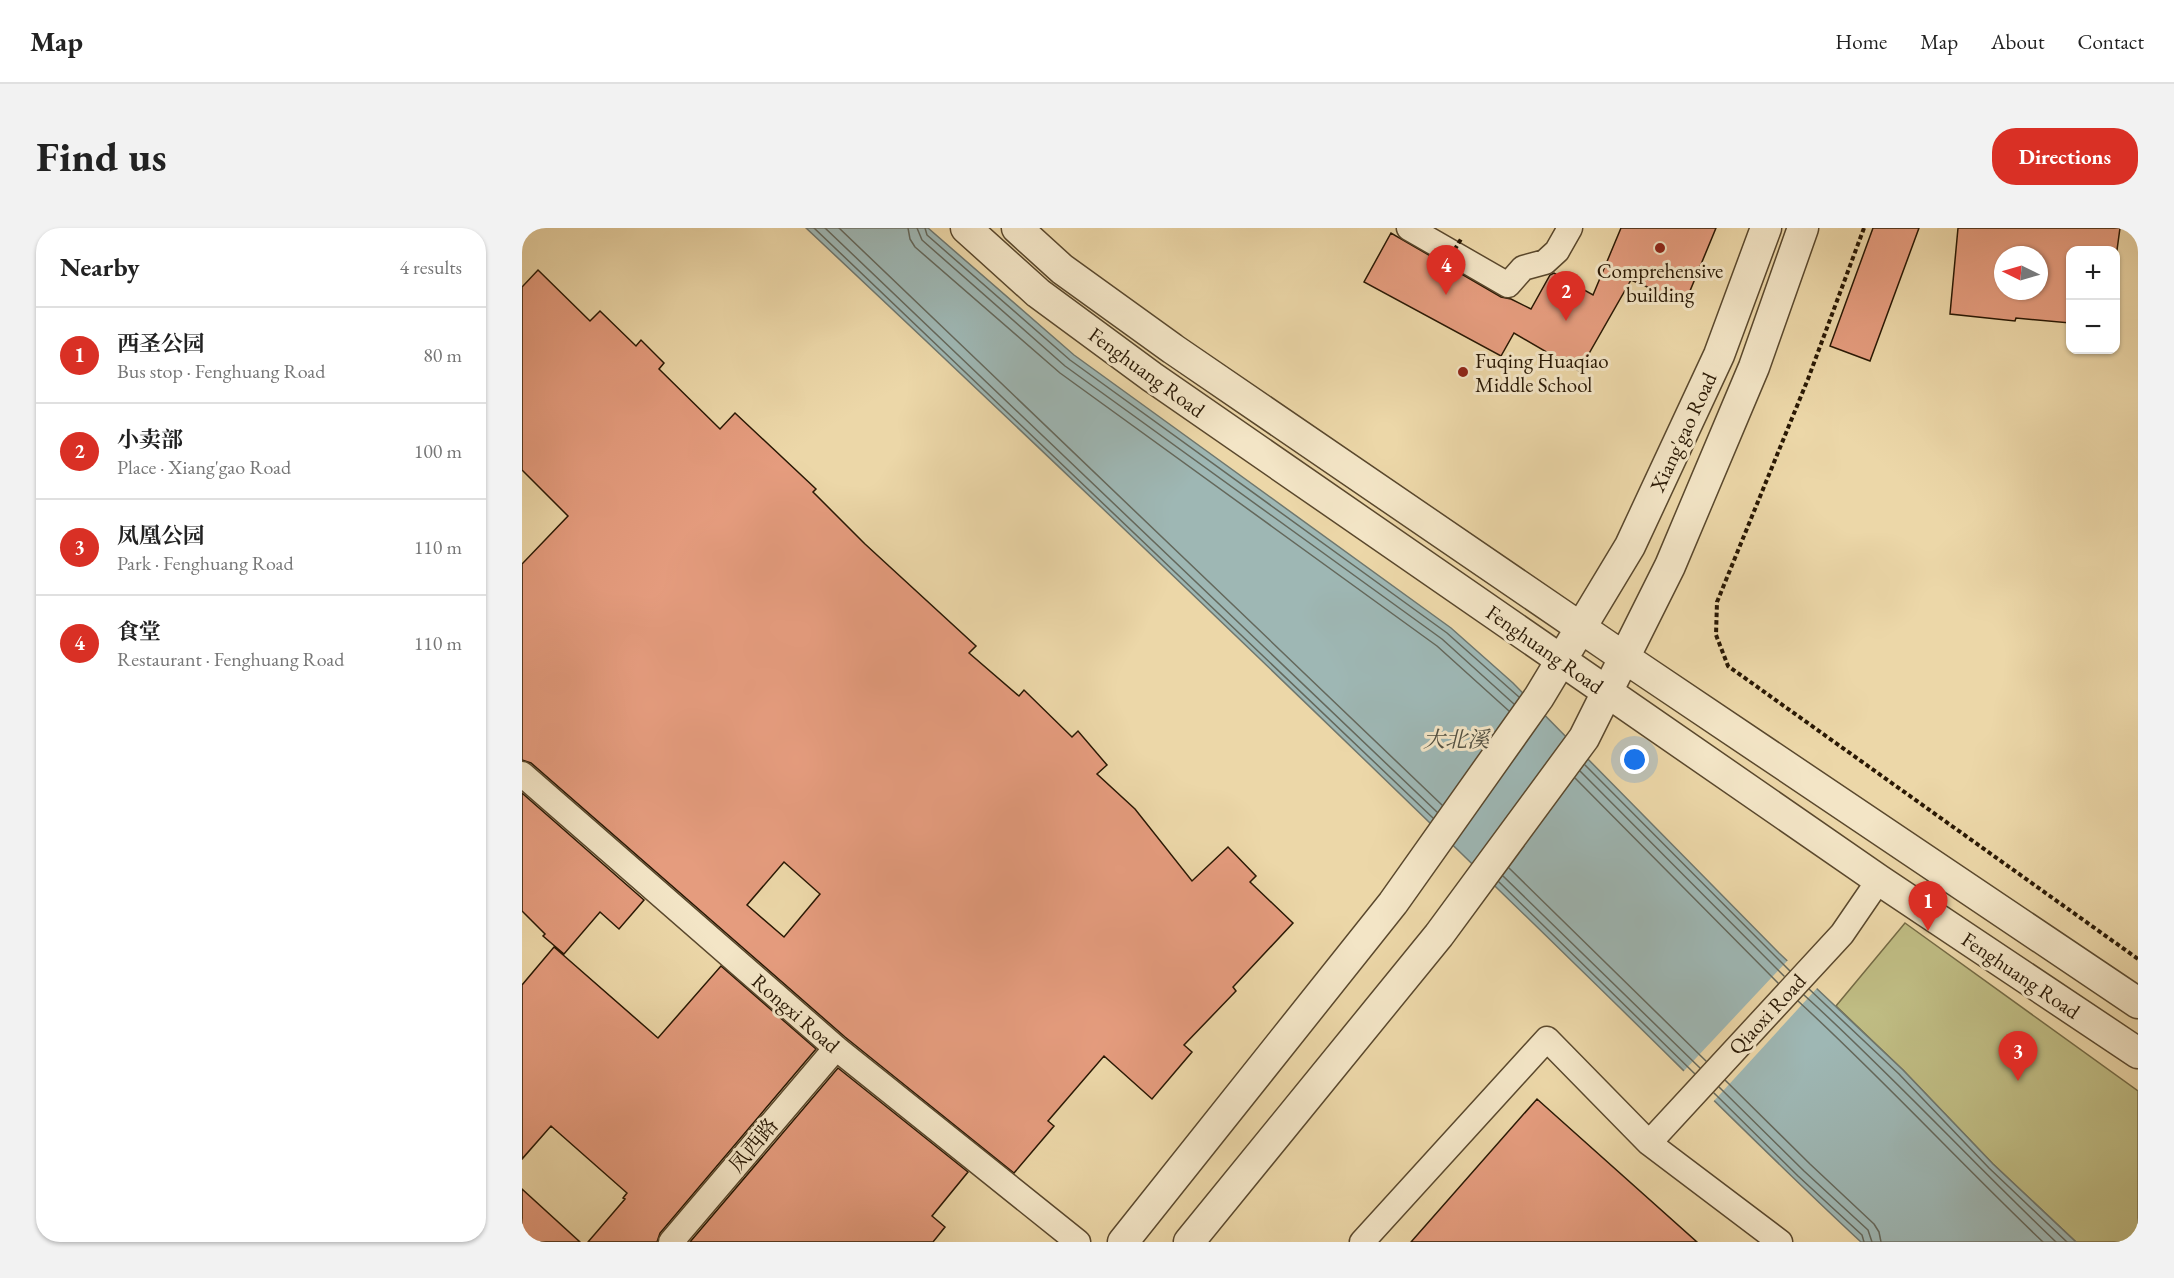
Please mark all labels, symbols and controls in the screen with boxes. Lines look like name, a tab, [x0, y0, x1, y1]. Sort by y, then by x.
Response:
text: Map	[30, 23, 83, 59]
text: Home	[1835, 28, 1887, 55]
text: Map	[1920, 28, 1958, 55]
text: About	[1991, 28, 2044, 55]
text: Contact	[2077, 28, 2144, 55]
button: Directions	[1992, 128, 2138, 185]
text: Find us	[36, 129, 167, 184]
marker: Comprehensive building	[1653, 241, 1667, 255]
pin: 4	[1426, 245, 1466, 295]
north arrow	[1994, 246, 2048, 300]
map controls	[2066, 246, 2120, 354]
button: +	[2066, 246, 2120, 300]
text: Nearby	[60, 250, 140, 284]
text: 4 results	[399, 254, 462, 280]
place label: Comprehensive building	[1597, 257, 1723, 308]
pin: 2	[1546, 272, 1586, 321]
button: −	[2066, 300, 2120, 354]
street label: Fenghuang Road	[1084, 321, 1211, 423]
text: 西圣公园	[117, 329, 205, 358]
text: 1	[74, 342, 85, 368]
text: 80 m	[423, 342, 462, 368]
place label: Fuqing Huaqiao Middle School	[1475, 347, 1609, 398]
text: Bus stop · Fenghuang Road	[117, 358, 325, 384]
marker: Fuqing Huaqiao Middle School	[1456, 365, 1470, 379]
street label: Xiang'gao Road	[1643, 368, 1723, 497]
text: 小卖部	[117, 425, 183, 454]
text: 2	[74, 438, 85, 464]
text: 100 m	[414, 438, 462, 464]
text: Place · Xiang'gao Road	[117, 454, 291, 480]
text: 凤凰公园	[117, 521, 205, 550]
text: 3	[74, 534, 85, 560]
text: 110 m	[414, 534, 462, 560]
text: Park · Fenghuang Road	[117, 550, 294, 576]
street label: Fenghuang Road	[1481, 599, 1609, 700]
text: 食堂	[117, 617, 161, 646]
text: 4	[74, 630, 85, 656]
text: 110 m	[414, 630, 462, 656]
text: Restaurant · Fenghuang Road	[117, 646, 344, 672]
water label: 大北溪	[1423, 725, 1491, 754]
your location	[1620, 745, 1649, 774]
pin: 1	[1908, 882, 1948, 931]
street label: Fenghuang Road	[1957, 925, 2086, 1025]
street label: Rongxi Road	[746, 967, 846, 1059]
street label: Qiaoxi Road	[1722, 967, 1812, 1061]
pin: 3	[1998, 1032, 2038, 1081]
street label: 凤西路	[722, 1112, 784, 1178]

